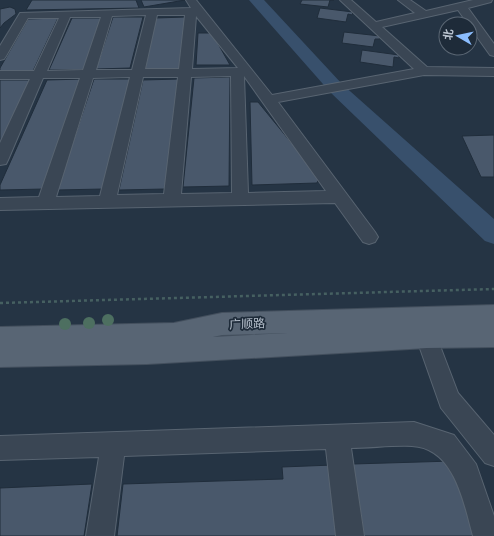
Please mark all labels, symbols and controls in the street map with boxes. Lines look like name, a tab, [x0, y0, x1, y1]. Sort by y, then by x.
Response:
north arrow	[438, 16, 478, 56]
text: 北	[441, 28, 456, 41]
street label: 广顺路	[229, 316, 265, 332]

